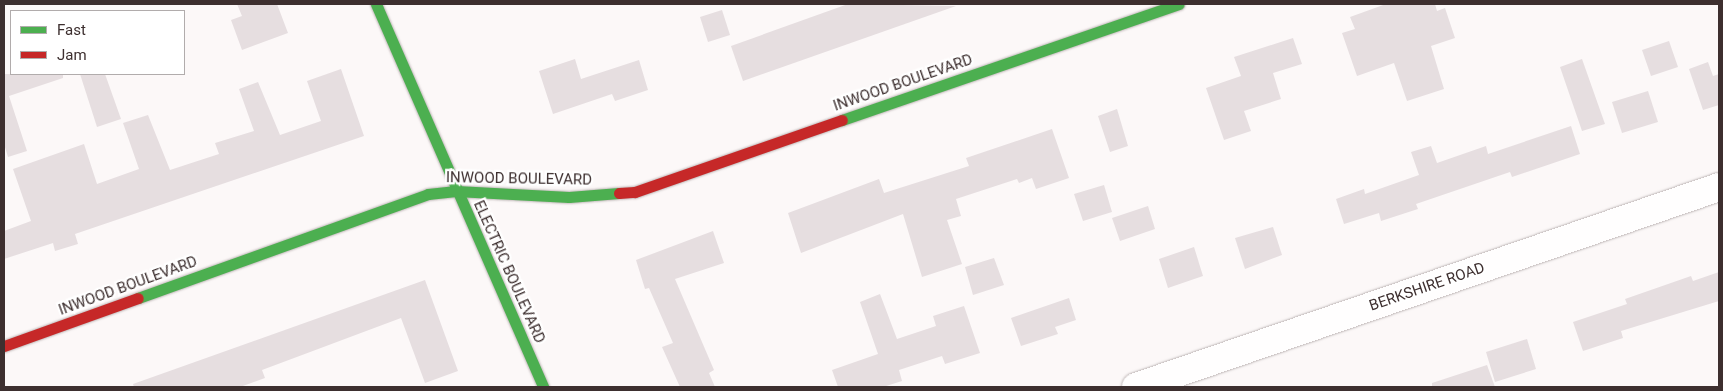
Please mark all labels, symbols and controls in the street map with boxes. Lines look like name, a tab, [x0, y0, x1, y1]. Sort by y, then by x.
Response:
legend	[10, 10, 185, 75]
text: Fast	[57, 21, 86, 39]
text: Jam	[57, 46, 87, 64]
street label: INWOOD BOULEVARD	[831, 51, 975, 115]
street label: INWOOD BOULEVARD	[446, 169, 592, 189]
street label: ELECTRIC BOULEVARD	[469, 198, 549, 346]
street label: INWOOD BOULEVARD	[56, 253, 200, 319]
street label: BERKSHIRE ROAD	[1367, 259, 1487, 315]

